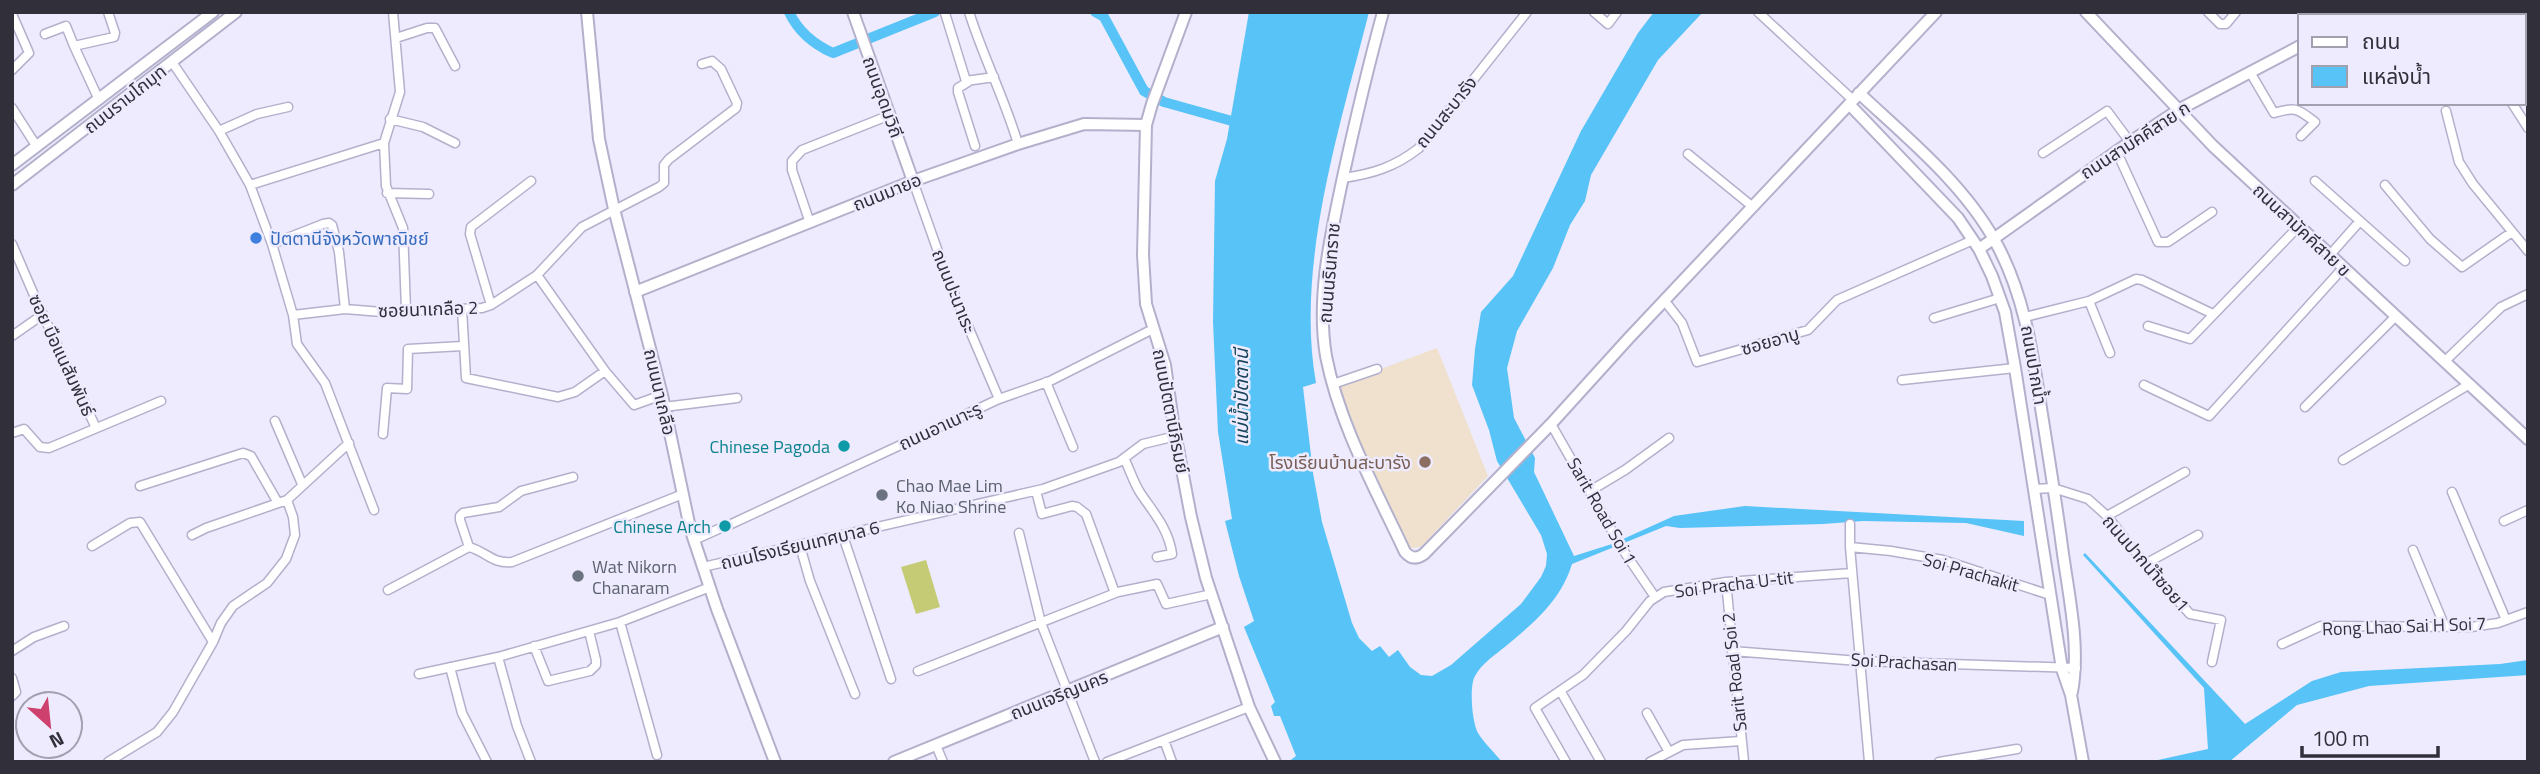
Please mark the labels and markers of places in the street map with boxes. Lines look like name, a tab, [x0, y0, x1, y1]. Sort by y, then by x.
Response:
place label: ปัตตานีจังหวัดพาณิชย์	[270, 225, 429, 252]
marker: ปัตตานีจังหวัดพาณิชย์	[248, 230, 264, 246]
place label: Chinese Pagoda	[710, 433, 830, 460]
marker: Chinese Pagoda	[836, 438, 852, 454]
place label: โรงเรียนบ้านสะบารัง	[1269, 449, 1411, 476]
marker: โรงเรียนบ้านสะบารัง	[1417, 454, 1433, 470]
place label: Chao Mae Lim Ko Niao Shrine	[896, 472, 1006, 520]
marker: Chao Mae Lim Ko Niao Shrine	[874, 487, 890, 503]
place label: Chinese Arch	[613, 513, 711, 540]
marker: Chinese Arch	[717, 518, 733, 534]
place label: Wat Nikorn Chanaram	[592, 553, 677, 601]
marker: Wat Nikorn Chanaram	[570, 568, 586, 584]

